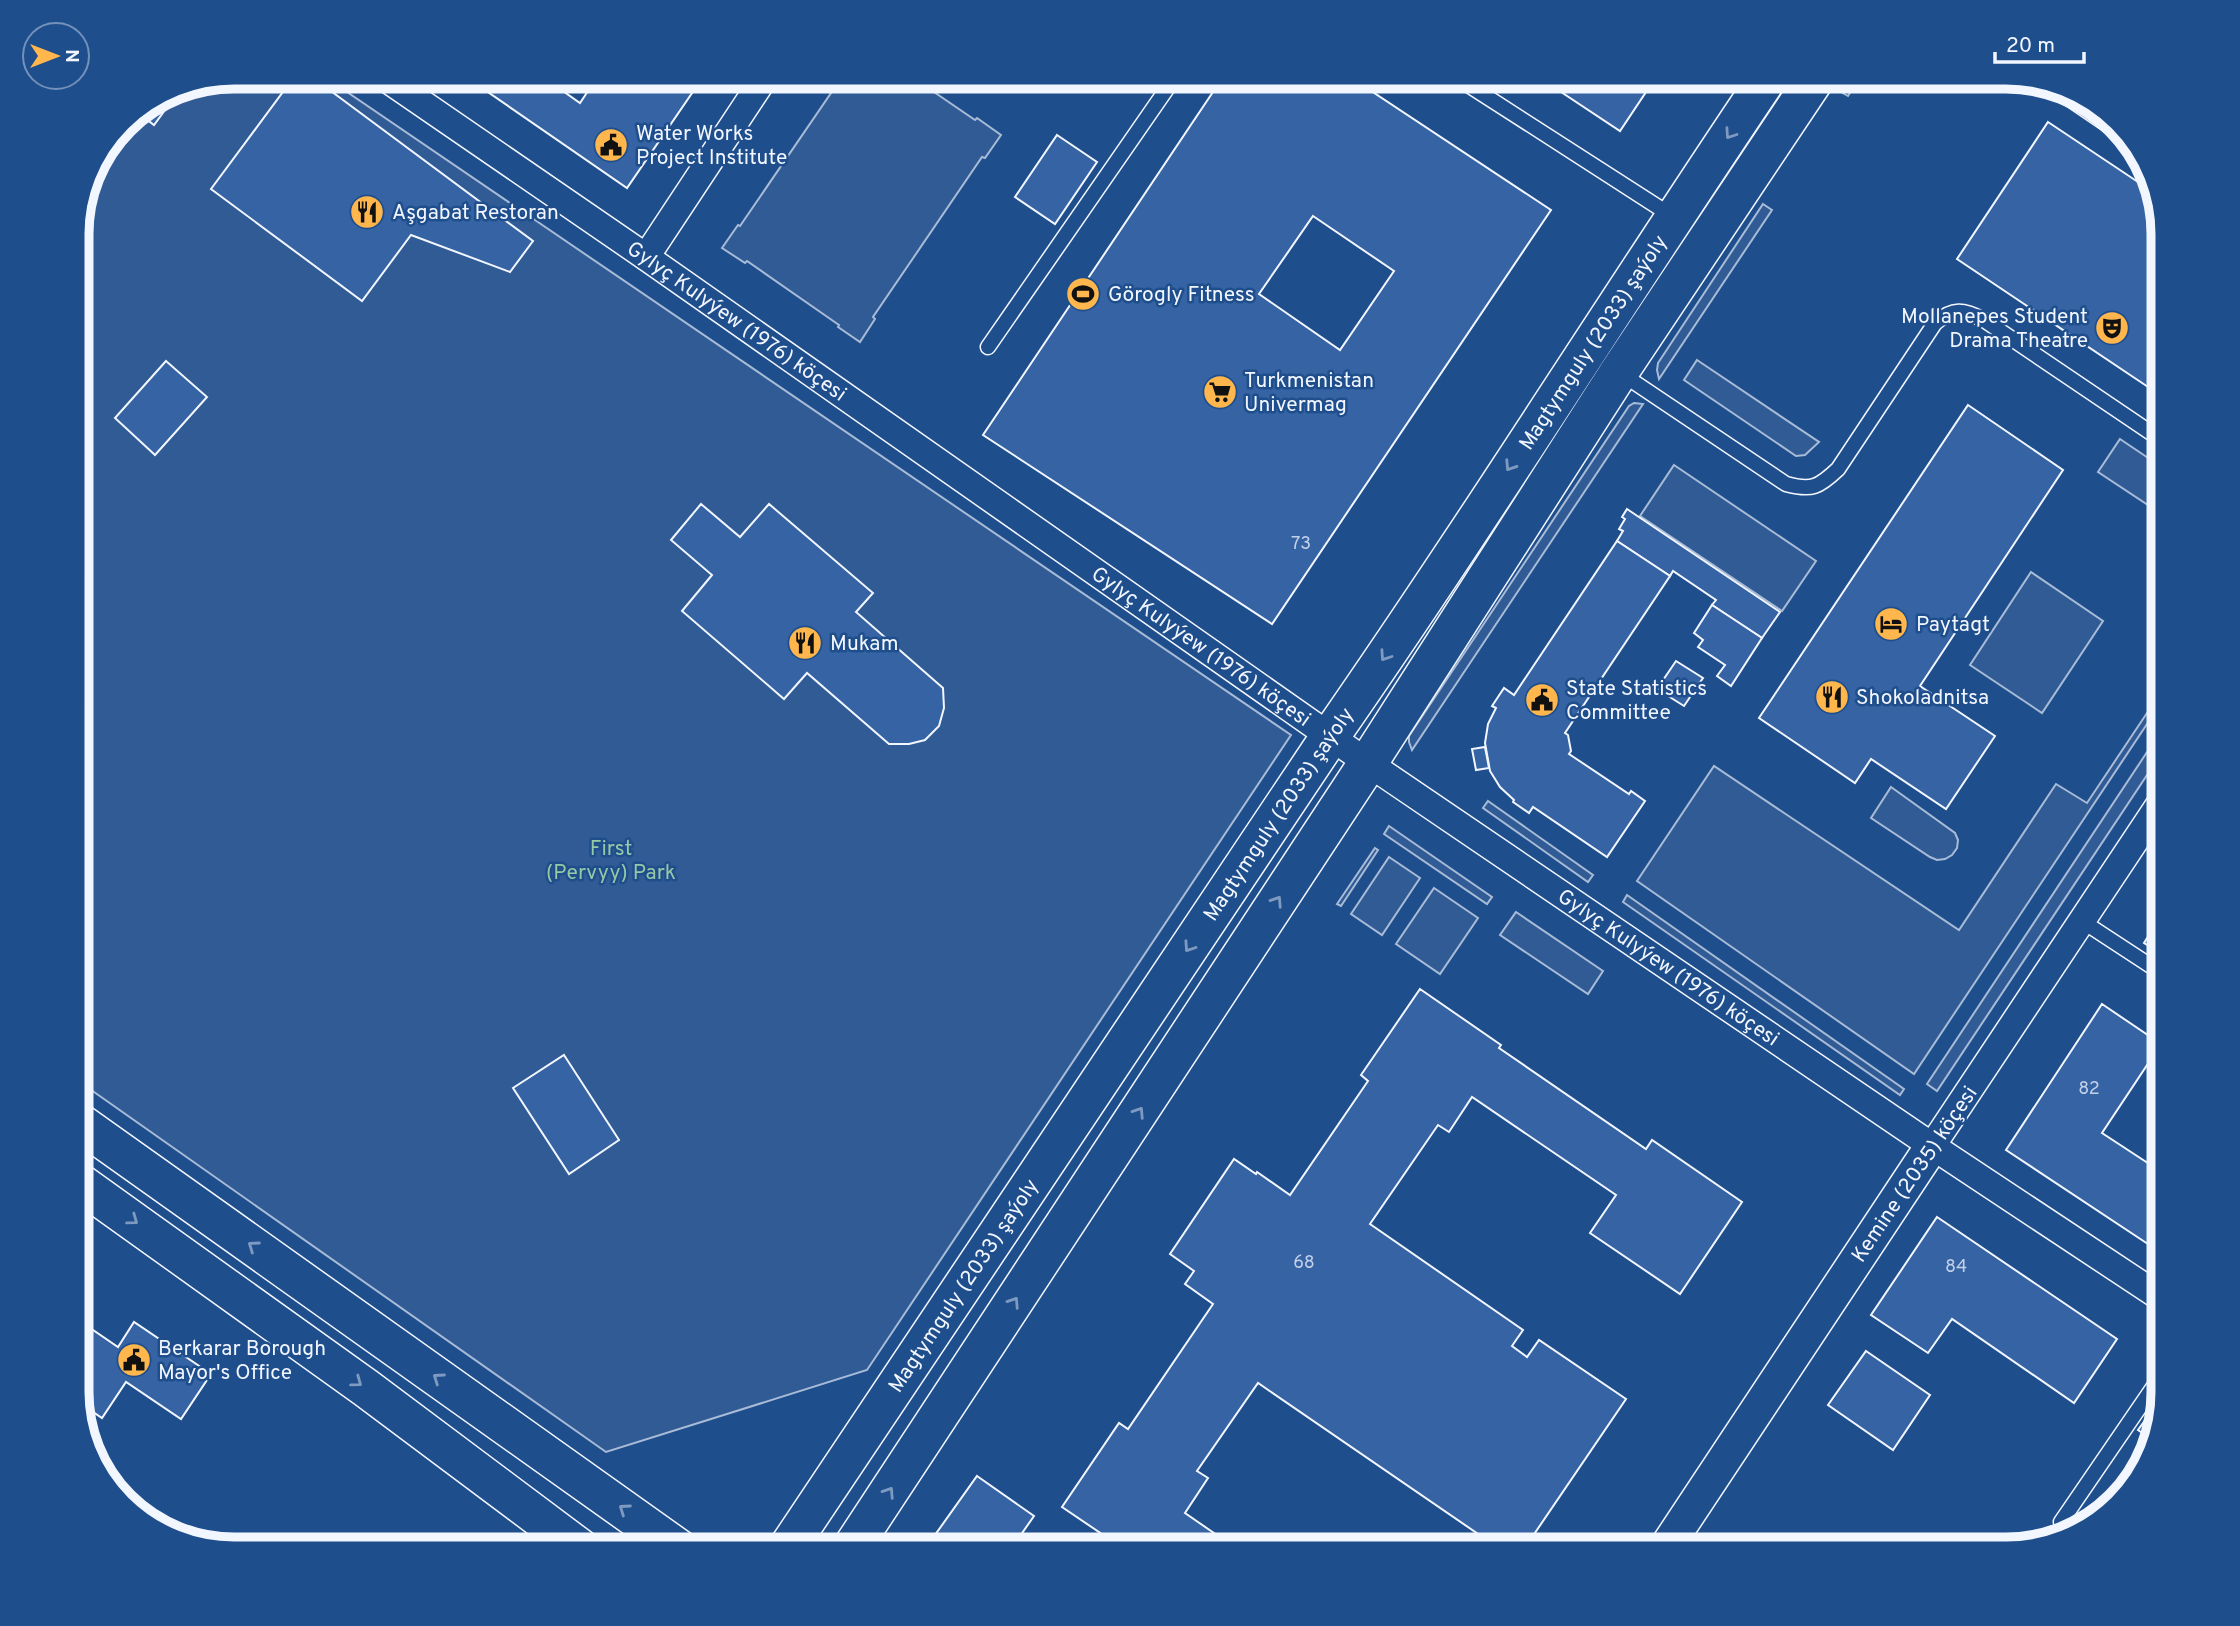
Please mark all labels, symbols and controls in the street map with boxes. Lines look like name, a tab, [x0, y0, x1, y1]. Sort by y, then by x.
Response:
north arrow	[21, 21, 91, 91]
scale bar	[1995, 21, 2084, 65]
text: 20 m	[2006, 33, 2055, 60]
text: N	[59, 49, 83, 63]
place label: Water Works Project Institute	[636, 121, 787, 172]
public building icon: Water Works Project Institute	[592, 126, 630, 164]
one-way arrow	[1725, 126, 1738, 139]
restaurant icon: Aşgabat Restoran	[348, 193, 386, 231]
place label: Aşgabat Restoran	[392, 200, 559, 227]
street label: Magtymguly (2033) şaýoly	[1514, 230, 1674, 456]
street label: Gylyç Kulyýew (1976) köçesi	[621, 236, 851, 408]
sports icon: Görogly Fitness	[1064, 275, 1102, 313]
place label: Görogly Fitness	[1108, 282, 1255, 309]
place label: Mollanepes Student Drama Theatre	[1901, 304, 2088, 355]
theatre icon: Mollanepes Student Drama Theatre	[2093, 309, 2131, 347]
place label: Turkmenistan Univermag	[1244, 368, 1374, 419]
supermarket icon: Turkmenistan Univermag	[1201, 373, 1239, 411]
one-way arrow	[1505, 459, 1518, 472]
house number: 73	[1291, 533, 1311, 556]
street label: Gylyç Kulyýew (1976) köçesi	[1085, 561, 1316, 734]
hotel icon: Paytagt	[1872, 605, 1910, 643]
place label: Paytagt	[1916, 612, 1990, 639]
restaurant icon: Mukam	[786, 624, 824, 662]
place label: Mukam	[830, 631, 898, 658]
one-way arrow	[1380, 649, 1393, 662]
place label: State Statistics Committee	[1566, 676, 1707, 727]
restaurant icon: Shokoladnitsa	[1813, 678, 1851, 716]
public building icon: State Statistics Committee	[1523, 681, 1561, 719]
place label: Shokoladnitsa	[1856, 685, 1989, 712]
street label: Magtymguly (2033) şaýoly	[1198, 703, 1361, 927]
park label: First (Pervyy) Park	[546, 836, 676, 887]
street label: Gylyç Kulyýew (1976) köçesi	[1552, 884, 1784, 1053]
one-way arrow	[1269, 896, 1281, 909]
one-way arrow	[1185, 939, 1198, 952]
house number: 82	[2078, 1078, 2100, 1101]
street label: Kemine (2035) köçesi	[1846, 1081, 1984, 1268]
one-way arrow	[1130, 1107, 1143, 1120]
street label: Magtymguly (2033) şaýoly	[883, 1174, 1046, 1398]
one-way arrow	[125, 1212, 138, 1225]
one-way arrow	[248, 1242, 261, 1254]
house number: 68	[1293, 1252, 1315, 1275]
house number: 84	[1945, 1256, 1967, 1279]
one-way arrow	[1005, 1297, 1018, 1310]
place label: Berkarar Borough Mayor's Office	[158, 1336, 326, 1387]
public building icon: Berkarar Borough Mayor's Office	[115, 1341, 153, 1379]
one-way arrow	[349, 1374, 362, 1386]
one-way arrow	[433, 1374, 446, 1386]
one-way arrow	[880, 1487, 893, 1500]
one-way arrow	[619, 1505, 632, 1518]

